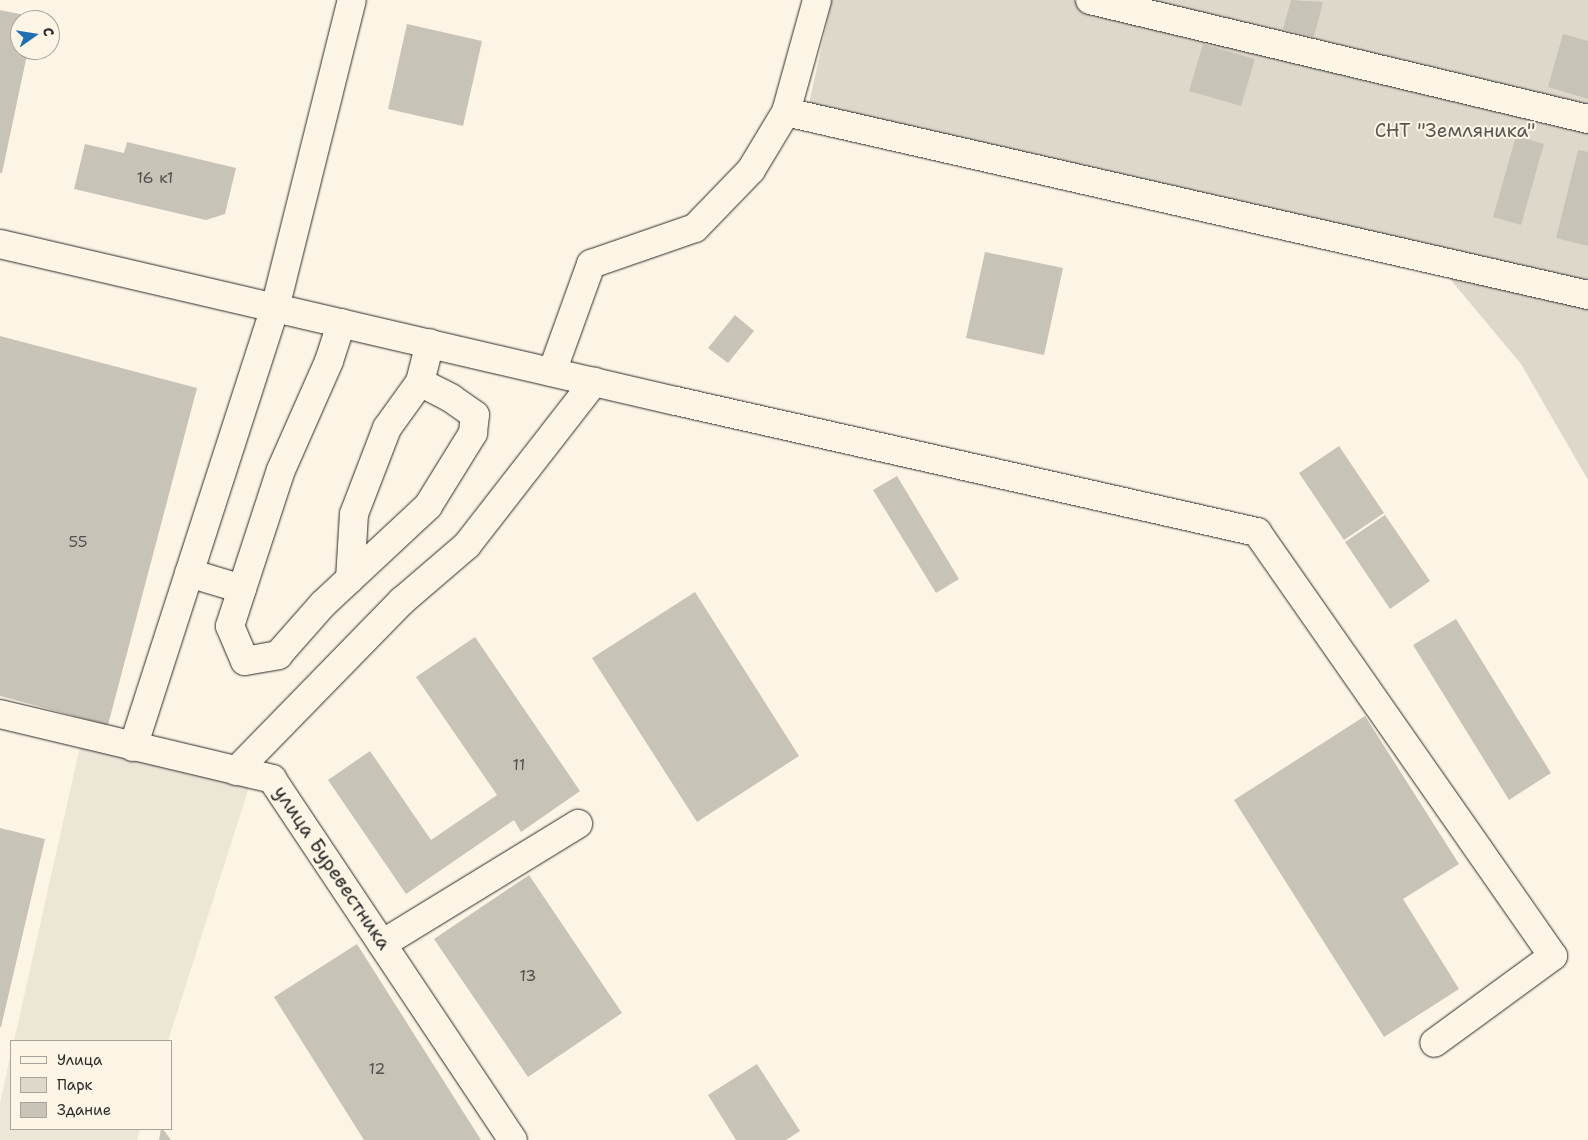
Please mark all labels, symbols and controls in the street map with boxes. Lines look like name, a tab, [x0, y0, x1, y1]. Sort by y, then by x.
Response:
north arrow	[10, 10, 60, 60]
text: С	[39, 26, 58, 38]
park label: СНТ "Земляника"	[1375, 120, 1535, 142]
house number: 16 к1	[136, 168, 174, 188]
house number: 55	[68, 532, 88, 552]
house number: 11	[513, 755, 525, 775]
street label: улица Буревестника	[269, 782, 395, 954]
house number: 13	[519, 966, 537, 986]
legend	[10, 1040, 172, 1130]
text: Улица	[57, 1050, 102, 1070]
house number: 12	[368, 1059, 386, 1079]
text: Парк	[57, 1075, 93, 1095]
text: Здание	[57, 1100, 111, 1120]

